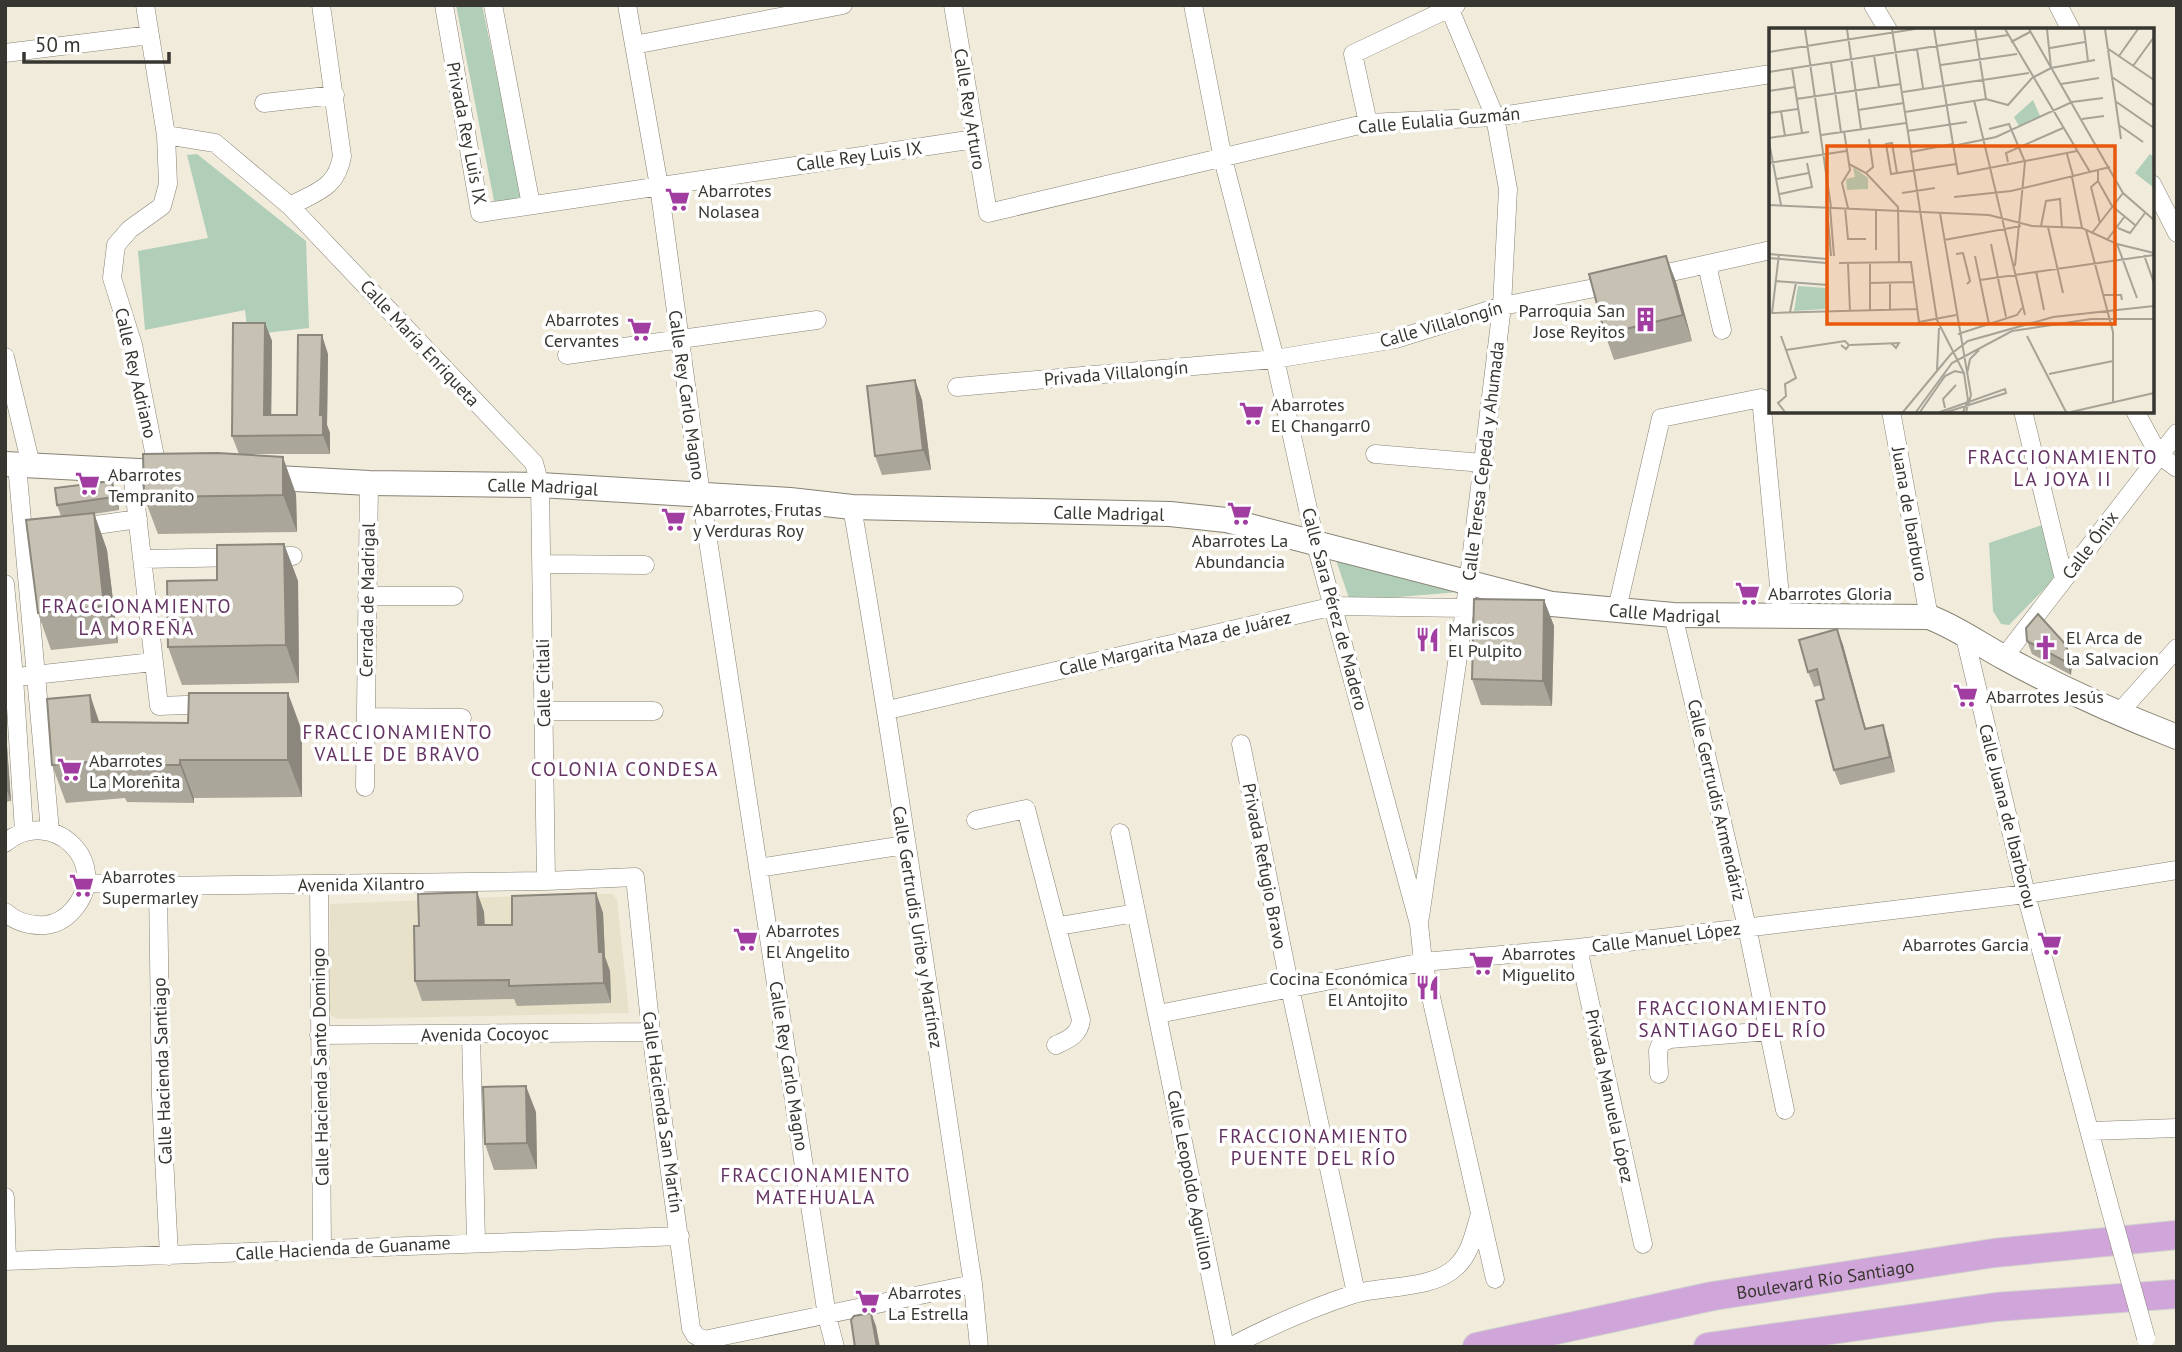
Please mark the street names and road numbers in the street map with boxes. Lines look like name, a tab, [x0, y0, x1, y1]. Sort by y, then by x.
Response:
street label: Calle Rey Arturo	[949, 47, 991, 171]
street label: Privada Rey Luis IX	[442, 60, 492, 206]
street label: Calle Eulalia Guzmán	[1357, 101, 1521, 139]
street label: Calle Rey Luis IX	[795, 136, 923, 176]
street label: Calle María Enriqueta	[355, 275, 485, 411]
street label: Calle Villalongín	[1377, 296, 1505, 352]
street label: Calle Rey Adriano	[110, 305, 162, 441]
street label: Calle Rey Carlo Magno	[664, 308, 710, 482]
street label: Calle Teresa Cepeda y Ahumada	[1457, 340, 1509, 582]
street label: Privada Villalongín	[1043, 355, 1189, 391]
street label: Juana de Ibarburo	[1887, 444, 1933, 583]
street label: Calle Madrigal	[487, 473, 600, 500]
street label: Calle Madrigal	[1053, 500, 1165, 525]
street label: Calle Sara Pérez de Madero	[1297, 505, 1373, 713]
street label: Calle Ónix	[2057, 506, 2123, 584]
street label: Cerrada de Madrigal	[354, 522, 380, 678]
street label: Calle Madrigal	[1608, 598, 1721, 627]
street label: Calle Margarita Maza de Juárez	[1057, 605, 1293, 681]
street label: Calle Citlali	[531, 638, 555, 728]
street label: Calle Gertrudis Armendáriz	[1683, 697, 1751, 903]
street label: Calle Juana de Ibarborou	[1974, 721, 2042, 911]
street label: Privada Refugio Bravo	[1238, 781, 1292, 951]
street label: Calle Gertrudis Uribe y Martínez	[887, 804, 949, 1050]
street label: Avenida Xilantro	[297, 871, 425, 897]
street label: Calle Manuel López	[1590, 916, 1742, 958]
street label: Calle Hacienda Santo Domingo	[306, 948, 334, 1186]
street label: Calle Hacienda Santiago	[147, 977, 177, 1165]
street label: Calle Rey Carlo Magno	[764, 979, 814, 1153]
street label: Privada Manuela López	[1580, 1007, 1640, 1185]
street label: Calle Hacienda San Martín	[637, 1010, 689, 1214]
street label: Avenida Cocoyoc	[421, 1021, 549, 1047]
street label: Calle Leopoldo Aguillon	[1162, 1088, 1220, 1272]
street label: Calle Hacienda de Guaname	[235, 1231, 451, 1265]
street label: Boulevard Río Santiago	[1735, 1254, 1916, 1304]

